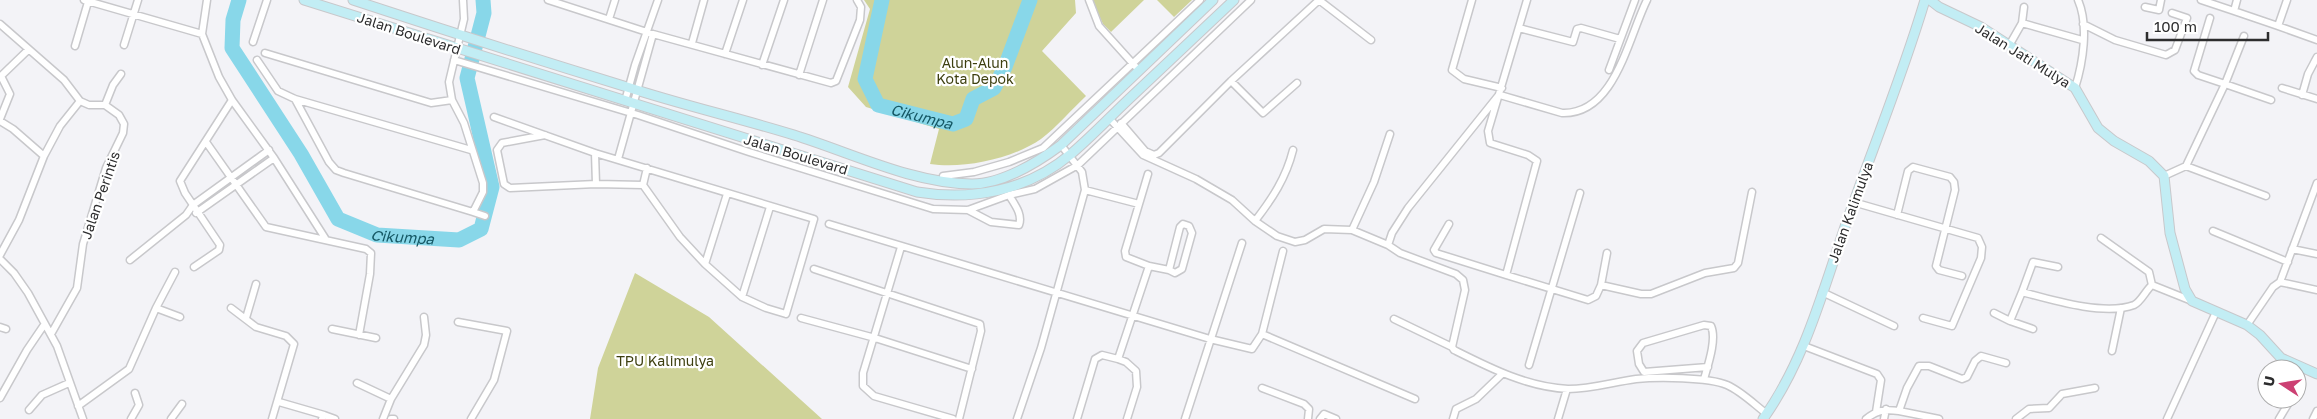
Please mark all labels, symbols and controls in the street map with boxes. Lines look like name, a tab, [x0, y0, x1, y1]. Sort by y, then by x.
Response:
street label: Jalan Boulevard	[355, 8, 463, 58]
scale bar	[2147, 10, 2268, 42]
text: 100 m	[2154, 17, 2197, 35]
street label: Jalan Jati Mulya	[1972, 19, 2074, 91]
park label: Alun-Alun Kota Depok	[936, 54, 1014, 87]
water label: Cikumpa	[889, 100, 955, 133]
street label: Jalan Boulevard	[742, 130, 850, 178]
street label: Jalan Perintis	[77, 149, 123, 241]
street label: Jalan Kalimulya	[1824, 159, 1876, 265]
water label: Cikumpa	[368, 225, 435, 247]
park label: TPU Kalimulya	[616, 352, 714, 369]
north arrow	[2257, 359, 2307, 409]
text: U	[2259, 374, 2278, 388]

